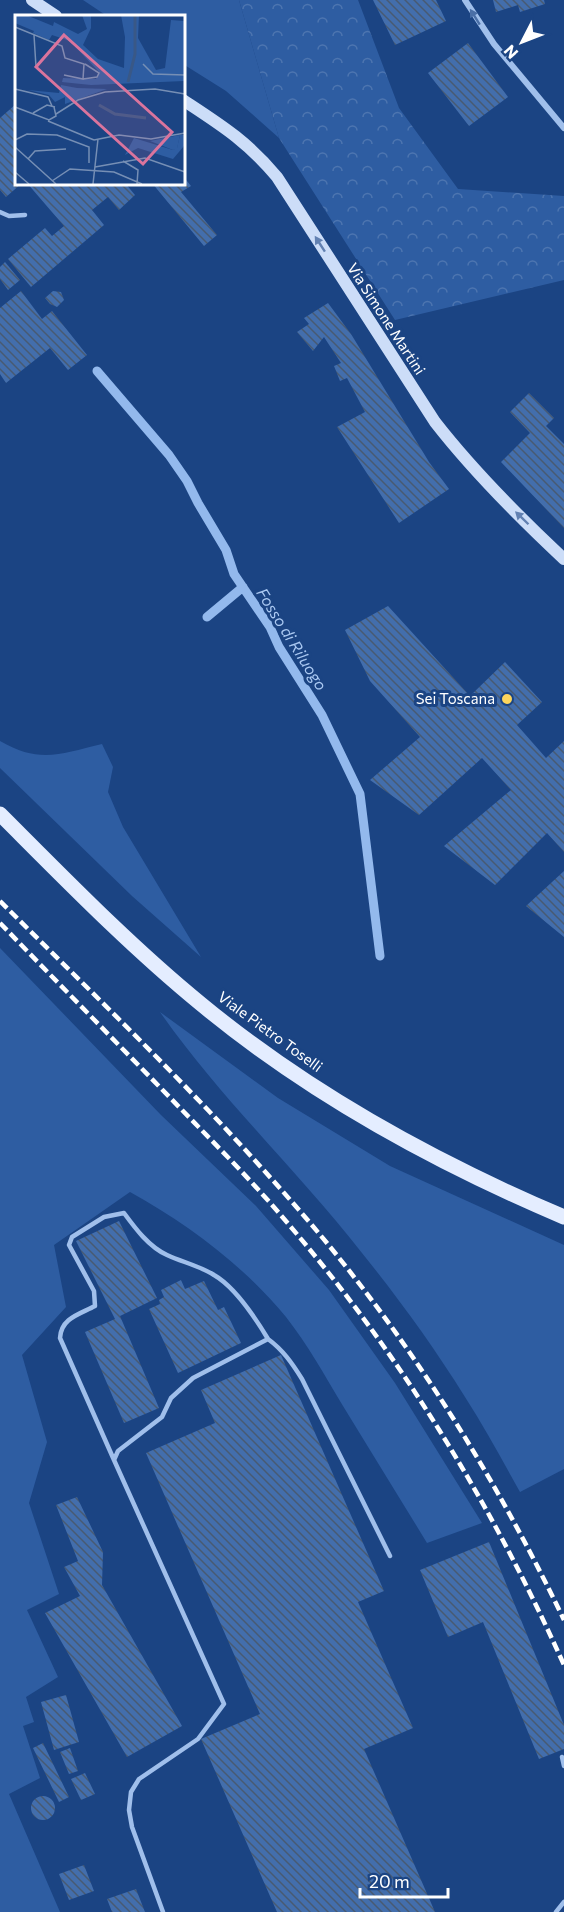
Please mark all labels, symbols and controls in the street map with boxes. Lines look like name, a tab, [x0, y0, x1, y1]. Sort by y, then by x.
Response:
one-way arrow	[469, 8, 480, 25]
north arrow	[492, 12, 552, 72]
inset map	[15, 15, 184, 184]
text: N	[499, 42, 522, 63]
one-way arrow	[315, 236, 326, 252]
street label: Via Simone Martini	[344, 259, 430, 378]
one-way arrow	[515, 512, 529, 526]
water label: Fosso di Riluogo	[253, 584, 332, 693]
place label: Sei Toscana	[416, 689, 495, 707]
marker: Sei Toscana	[500, 692, 514, 706]
street label: Viale Pietro Toselli	[215, 987, 326, 1075]
scale bar	[360, 1861, 448, 1899]
text: 20 m	[369, 1870, 410, 1892]

